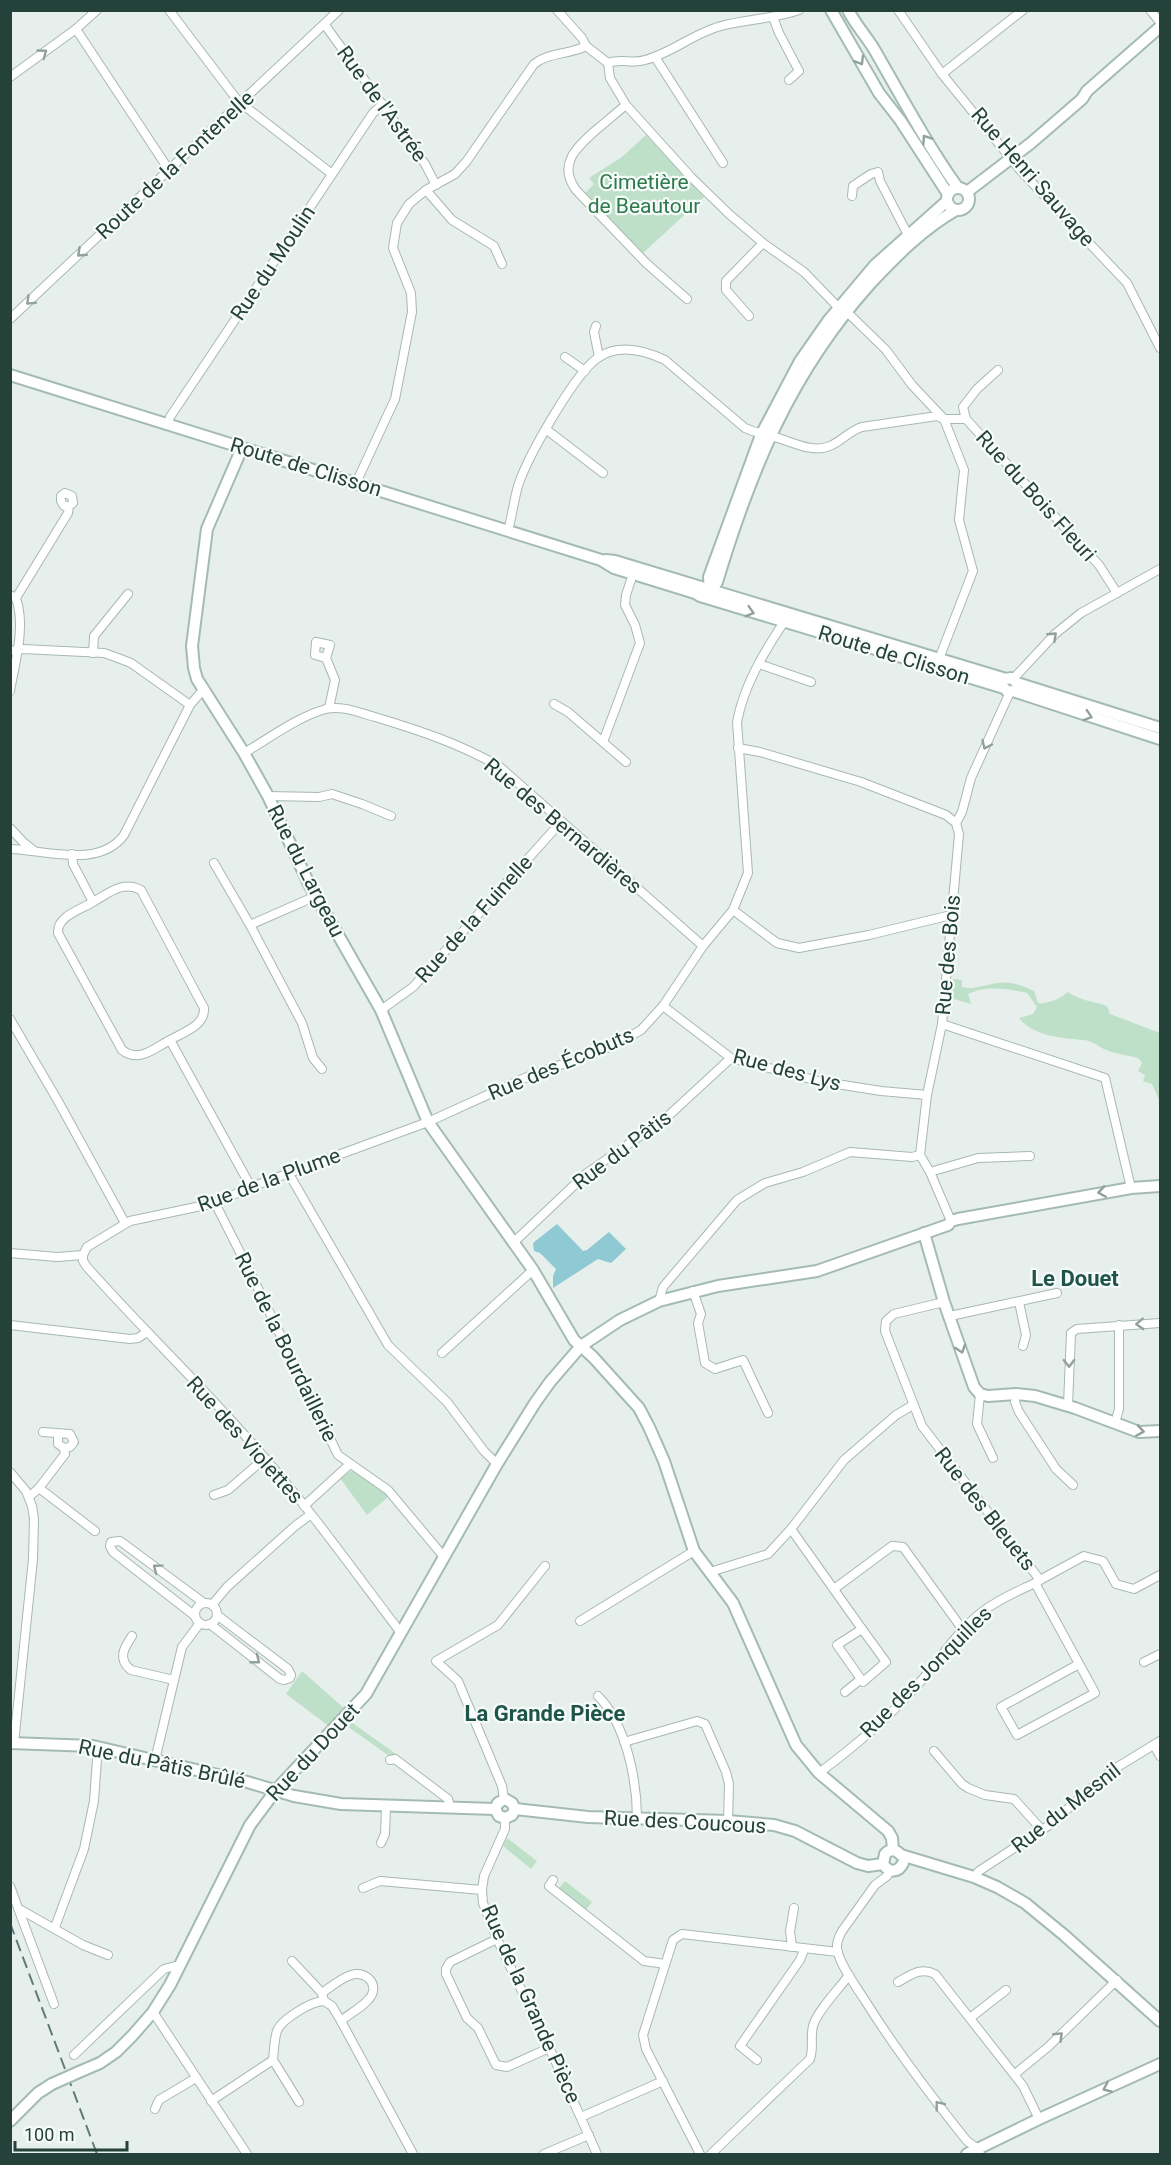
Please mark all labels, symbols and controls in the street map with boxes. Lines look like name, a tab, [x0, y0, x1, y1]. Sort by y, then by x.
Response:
street label: Rue de l'Astrée	[332, 41, 432, 167]
one-way arrow	[37, 49, 48, 60]
one-way arrow	[853, 55, 864, 65]
street label: Route de la Fontenelle	[91, 86, 259, 244]
street label: Rue Henri Sauvage	[966, 103, 1100, 251]
one-way arrow	[921, 135, 933, 145]
park label: Cimetière de Beautour	[588, 170, 700, 218]
street label: Rue du Moulin	[226, 201, 320, 325]
one-way arrow	[77, 246, 87, 257]
one-way arrow	[26, 293, 37, 304]
street label: Rue du Bois Fleuri	[971, 426, 1101, 566]
street label: Route de Clisson	[227, 433, 385, 501]
one-way arrow	[744, 605, 755, 617]
street label: Route de Clisson	[815, 621, 973, 689]
one-way arrow	[1047, 632, 1057, 643]
one-way arrow	[1082, 708, 1093, 721]
one-way arrow	[982, 739, 994, 750]
street label: Rue des Bernardières	[479, 753, 647, 899]
street label: Rue du Largeau	[262, 801, 350, 941]
street label: Rue de la Fuinelle	[411, 850, 537, 988]
street label: Rue des Bois	[931, 894, 965, 1016]
street label: Rue des Écobuts	[485, 1023, 637, 1105]
street label: Rue des Lys	[730, 1044, 844, 1096]
street label: Rue du Pâtis	[568, 1105, 676, 1195]
street label: Rue de la Plume	[194, 1143, 344, 1217]
one-way arrow	[1098, 1186, 1107, 1198]
street label: Rue de la Bourdaillerie	[230, 1249, 342, 1445]
district label: Le Douet	[1031, 1266, 1119, 1291]
one-way arrow	[1135, 1317, 1144, 1330]
one-way arrow	[954, 1343, 966, 1354]
one-way arrow	[1063, 1358, 1075, 1367]
street label: Rue des Violettes	[182, 1372, 308, 1508]
one-way arrow	[1135, 1424, 1145, 1436]
street label: Rue des Bleuets	[929, 1443, 1041, 1575]
one-way arrow	[152, 1564, 163, 1575]
street label: Rue des Jonquilles	[855, 1601, 997, 1743]
one-way arrow	[250, 1653, 261, 1664]
street label: Rue du Douet	[262, 1698, 364, 1806]
district label: La Grande Pièce	[465, 1701, 626, 1726]
street label: Rue du Pâtis Brûlé	[76, 1735, 248, 1793]
street label: Rue du Mesnil	[1007, 1758, 1125, 1858]
street label: Rue des Coucous	[603, 1806, 767, 1838]
street label: Rue de la Grande Pièce	[476, 1901, 586, 2107]
one-way arrow	[1053, 2032, 1063, 2043]
one-way arrow	[1103, 2080, 1114, 2092]
one-way arrow	[935, 2100, 946, 2111]
scale bar	[15, 2114, 128, 2152]
text: 100 m	[24, 2124, 75, 2145]

